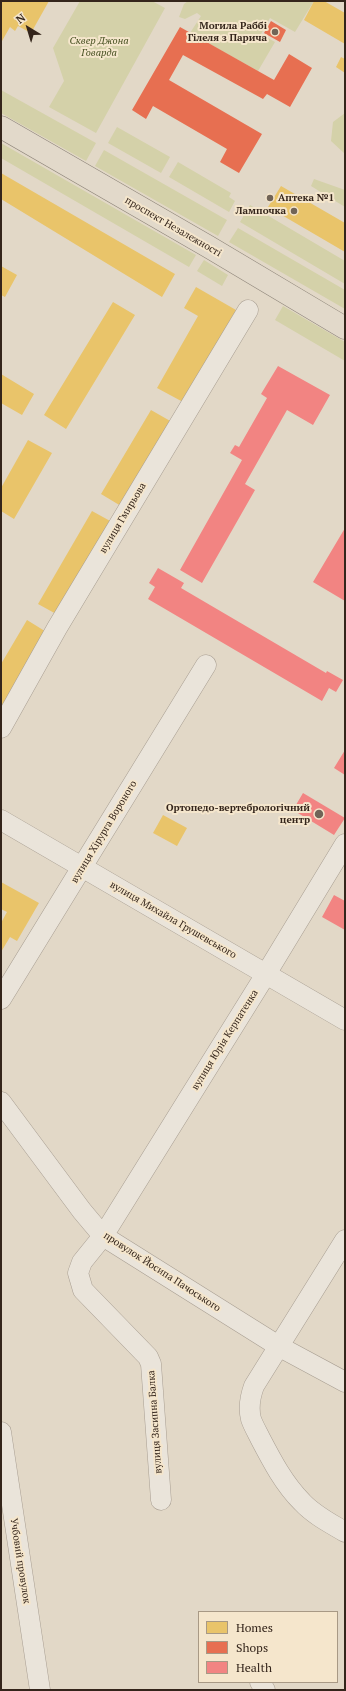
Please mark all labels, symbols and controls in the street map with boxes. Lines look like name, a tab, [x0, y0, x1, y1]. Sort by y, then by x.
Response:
north arrow	[8, 8, 48, 48]
text: N	[13, 10, 28, 27]
place label: Могила Раббі Гілеля з Парича	[188, 20, 267, 44]
marker: Могила Раббі Гілеля з Парича	[270, 27, 280, 37]
park label: Сквер Джона Говарда	[69, 35, 129, 58]
place label: Аптека №1	[278, 192, 334, 204]
marker: Аптека №1	[265, 193, 275, 203]
street label: проспект Незалежності	[123, 194, 223, 260]
place label: Лампочка	[235, 205, 286, 217]
marker: Лампочка	[289, 206, 299, 216]
street label: вулиця Гмирьова	[97, 480, 149, 556]
street label: вулиця Хірурга Вороного	[69, 778, 139, 886]
place label: Ортопедо-вертебрологічний центр	[166, 802, 310, 826]
marker: Ортопедо-вертебрологічний центр	[313, 808, 325, 820]
street label: вулиця Михайла Грушевського	[108, 879, 238, 961]
street label: вулиця Юрія Керпатенка	[189, 988, 261, 1092]
street label: провулок Йосипа Пачоського	[101, 1230, 223, 1314]
street label: вулиця Засипна Балка	[145, 1370, 165, 1474]
street label: Учбовий провулок	[7, 1517, 33, 1605]
legend	[198, 1611, 338, 1683]
text: Homes	[236, 1620, 273, 1635]
text: Shops	[236, 1640, 268, 1655]
text: Health	[236, 1660, 272, 1675]

